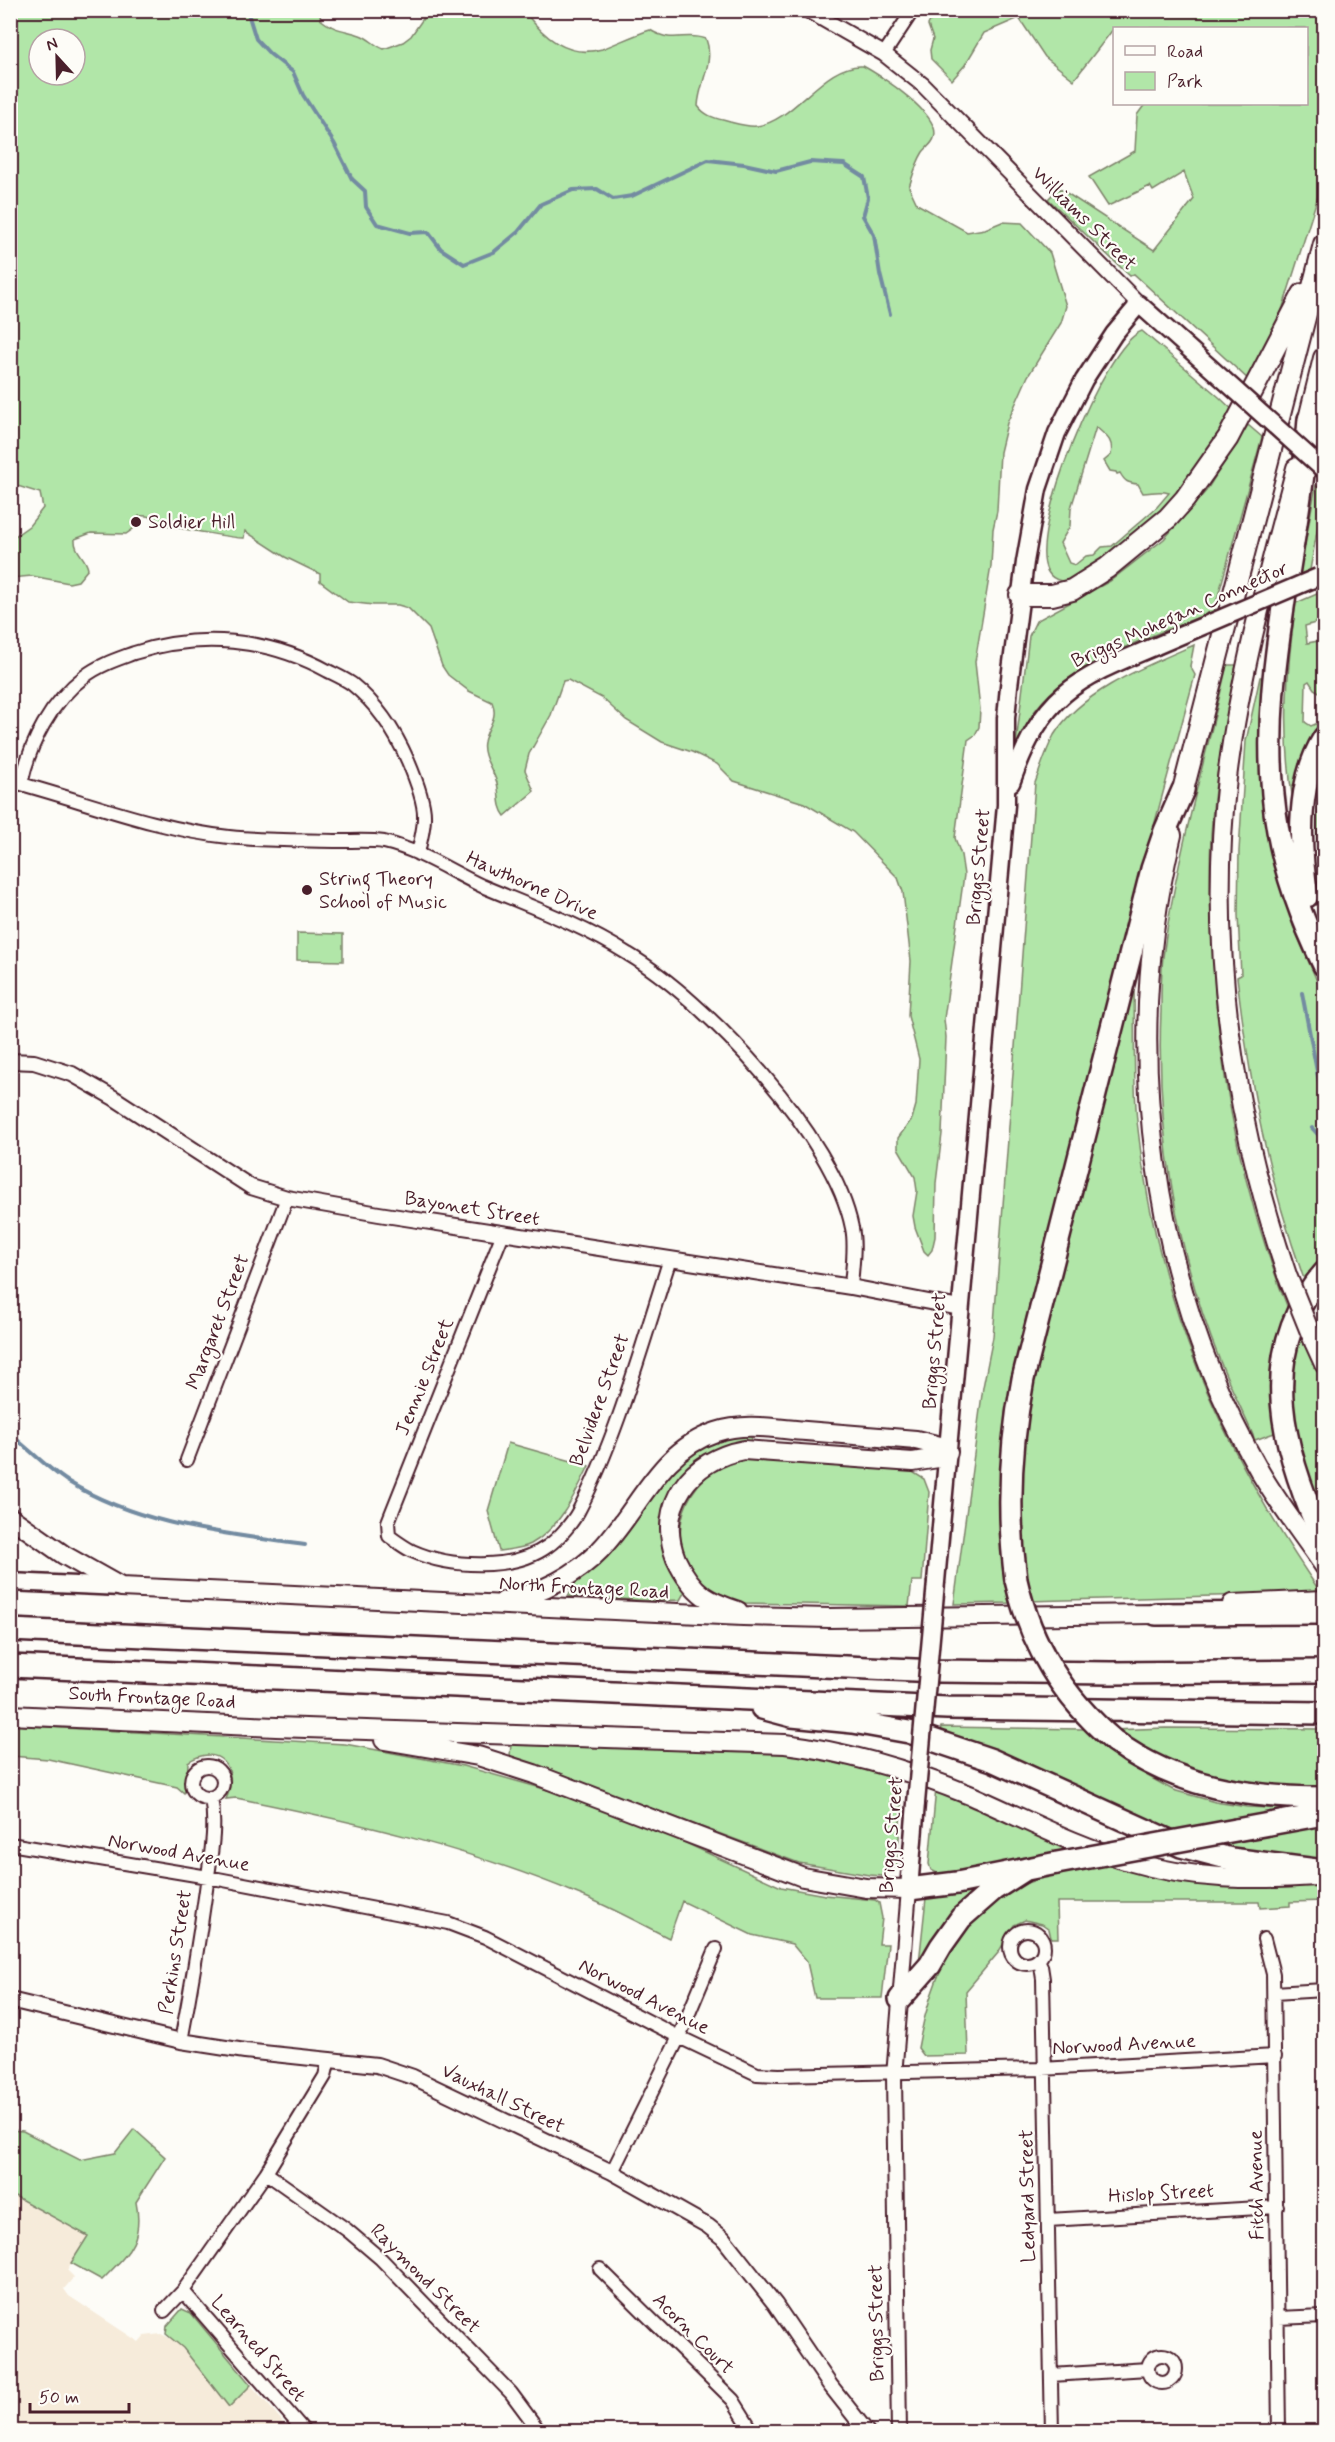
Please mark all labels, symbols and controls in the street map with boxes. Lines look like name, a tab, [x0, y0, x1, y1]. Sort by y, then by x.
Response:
north arrow	[27, 27, 87, 87]
legend	[1113, 27, 1308, 105]
text: N	[43, 33, 61, 56]
text: Road	[1167, 40, 1203, 64]
text: Park	[1167, 70, 1203, 94]
street label: Williams Street	[1026, 161, 1142, 277]
place label: Soldier Hill	[148, 509, 235, 536]
marker: Soldier Hill	[129, 515, 143, 529]
street label: Briggs Mohegan Connector	[1067, 555, 1293, 677]
street label: Briggs Street	[960, 807, 999, 927]
street label: Hawthorne Drive	[462, 845, 602, 927]
place label: String Theory School of Music	[319, 866, 447, 916]
marker: String Theory School of Music	[300, 883, 314, 897]
street label: Bayonet Street	[402, 1185, 542, 1233]
street label: Margaret Street	[180, 1250, 257, 1394]
street label: Briggs Street	[916, 1291, 955, 1411]
street label: Jennie Street	[389, 1314, 461, 1440]
street label: Belvidere Street	[563, 1330, 637, 1470]
street label: North Frontage Road	[498, 1570, 670, 1607]
street label: South Frontage Road	[68, 1680, 236, 1717]
street label: Briggs Street	[873, 1775, 912, 1895]
street label: Norwood Avenue	[106, 1827, 252, 1879]
street label: Perkins Street	[153, 1888, 199, 2016]
street label: Norwood Avenue	[574, 1952, 714, 2042]
street label: Norwood Avenue	[1052, 2028, 1197, 2062]
street label: Vauxhall Street	[437, 2057, 569, 2141]
street label: Ledyard Street	[1013, 2129, 1043, 2263]
street label: Fitch Avenue	[1243, 2130, 1271, 2240]
street label: Hislop Street	[1107, 2178, 1215, 2210]
street label: Raymond Street	[364, 2218, 486, 2340]
street label: Briggs Street	[862, 2264, 893, 2382]
street label: Acorn Court	[646, 2287, 740, 2381]
street label: Learned Street	[204, 2290, 312, 2408]
scale bar	[30, 2376, 129, 2414]
text: 50 m	[39, 2386, 79, 2410]

